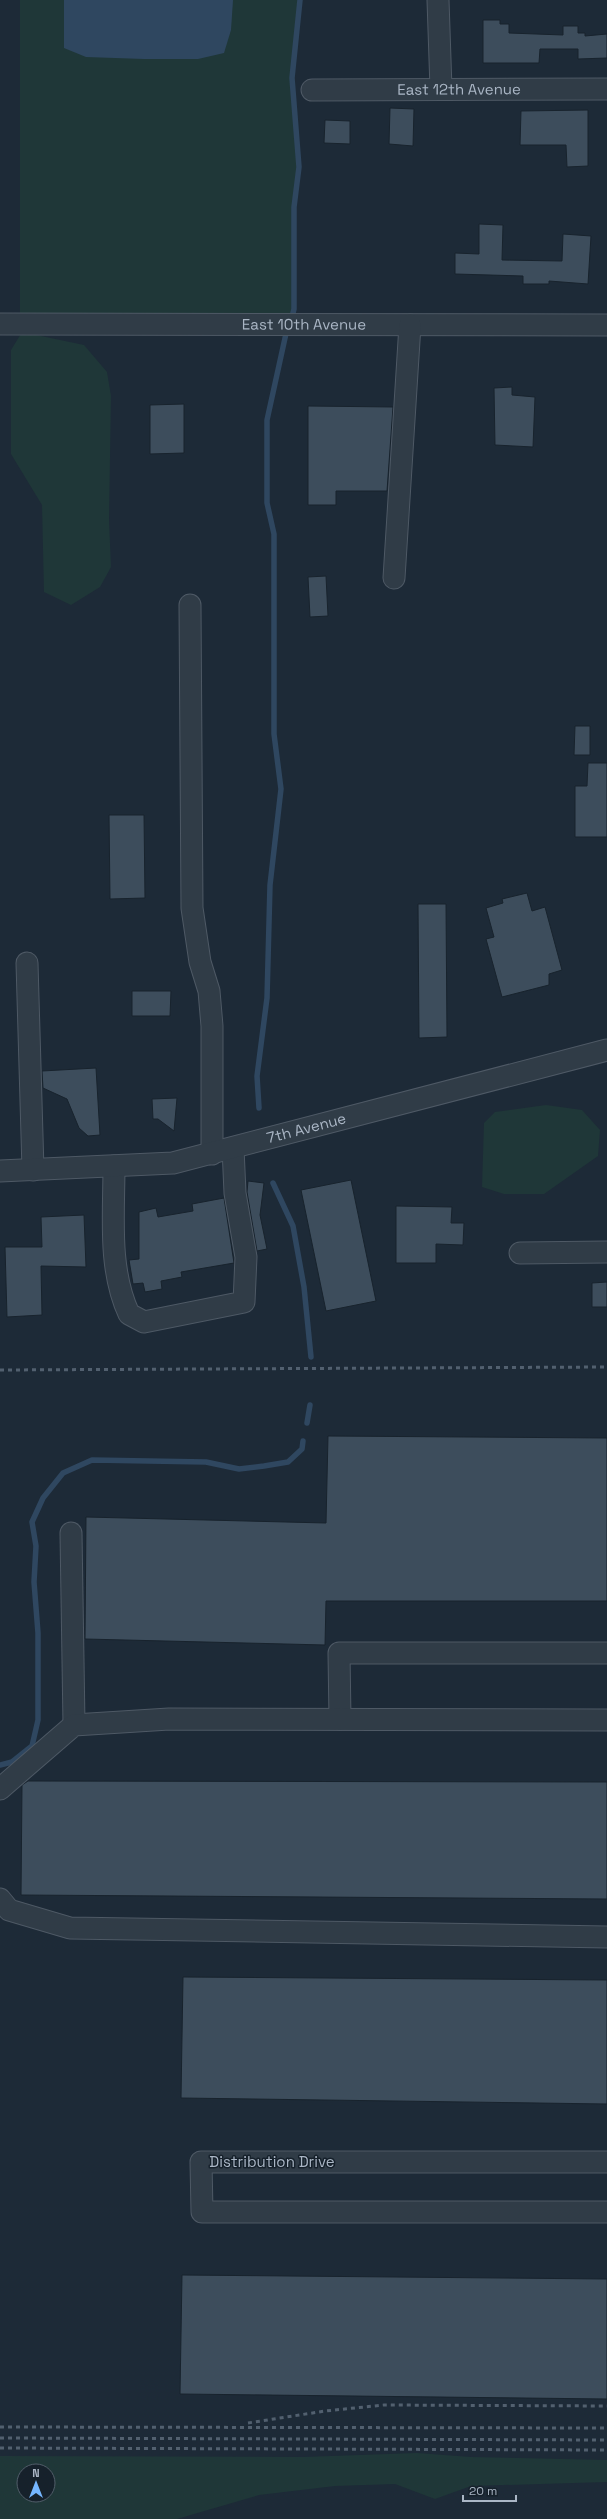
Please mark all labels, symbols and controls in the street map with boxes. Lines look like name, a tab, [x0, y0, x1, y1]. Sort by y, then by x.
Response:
street label: East 12th Avenue	[397, 79, 521, 99]
street label: East 10th Avenue	[242, 314, 366, 334]
street label: 7th Avenue	[265, 1108, 348, 1147]
street label: Distribution Drive	[209, 2152, 335, 2171]
north arrow	[16, 2463, 56, 2503]
text: N	[32, 2466, 40, 2480]
scale bar	[463, 2477, 516, 2503]
text: 20 m	[469, 2483, 497, 2499]

